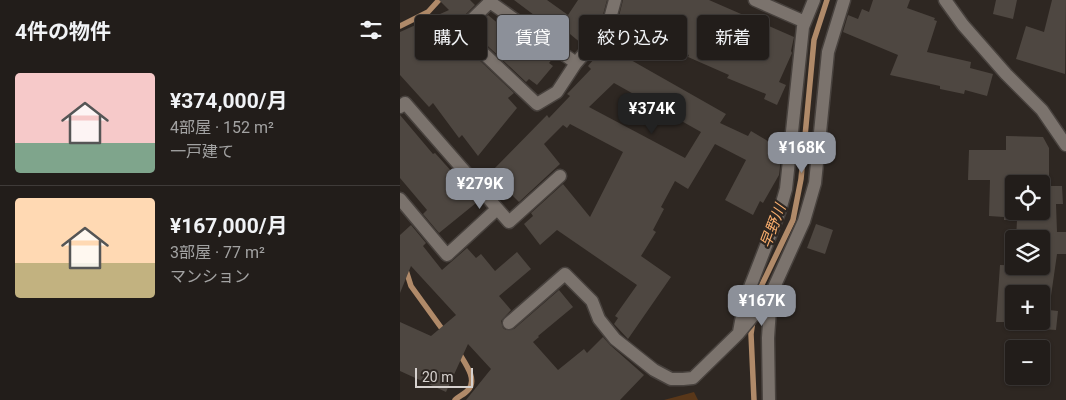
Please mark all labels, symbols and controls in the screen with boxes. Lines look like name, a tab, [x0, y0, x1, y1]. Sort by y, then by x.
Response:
chip: 購入	[415, 15, 487, 60]
chip: 賃貸	[497, 15, 569, 60]
chip: 絞り込み	[579, 15, 687, 60]
chip: 新着	[697, 15, 769, 60]
icon: filters	[357, 16, 385, 44]
text: 4件の物件	[15, 20, 111, 44]
text: ¥374,000/月	[170, 89, 288, 113]
pin: ¥374K	[617, 92, 687, 135]
icon: home	[55, 93, 115, 153]
text: ¥374K	[629, 99, 675, 118]
text: 4部屋 · 152 m²	[170, 118, 274, 137]
pin: ¥168K	[767, 132, 837, 174]
text: ¥168K	[779, 138, 825, 157]
text: 一戸建て	[170, 142, 234, 161]
pin: ¥279K	[445, 168, 515, 210]
text: ¥279K	[457, 174, 503, 193]
map controls	[1005, 175, 1050, 385]
button: locate	[1005, 175, 1050, 220]
water label: 早野川	[757, 200, 790, 250]
text: ¥167,000/月	[170, 214, 288, 238]
icon: home	[55, 218, 115, 278]
button: layers	[1005, 230, 1050, 275]
text: 3部屋 · 77 m²	[170, 243, 265, 262]
text: マンション	[170, 267, 250, 286]
pin: ¥167K	[727, 284, 797, 327]
button: +	[1005, 285, 1050, 330]
text: ¥167K	[739, 291, 785, 310]
button: −	[1005, 340, 1050, 385]
scale bar	[415, 365, 472, 388]
text: 20 m	[422, 369, 454, 385]

